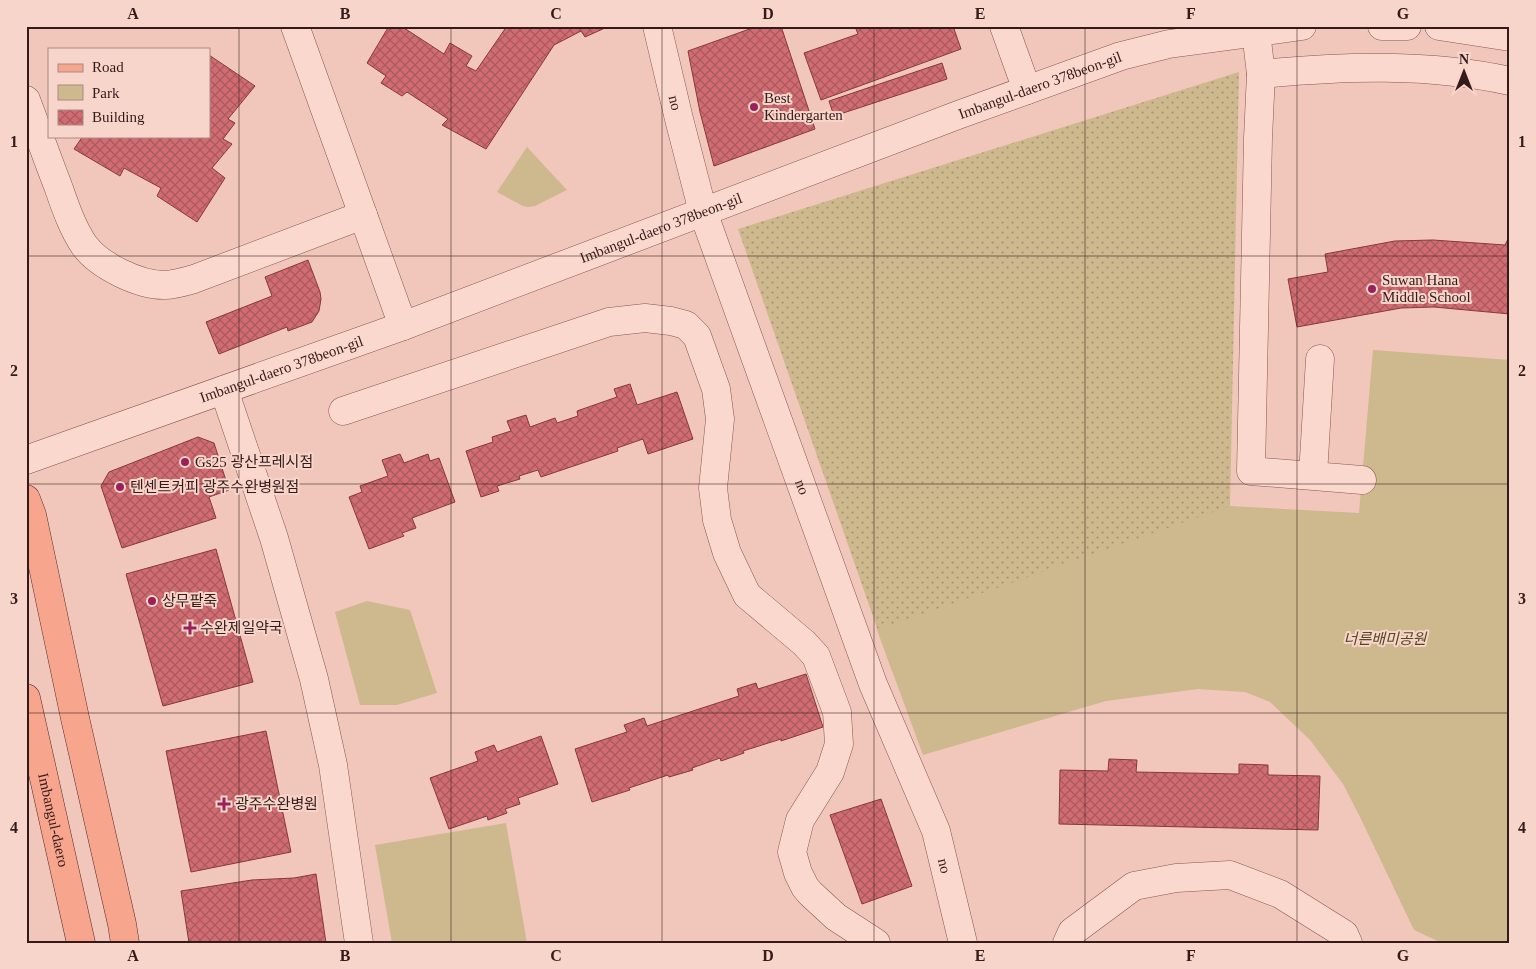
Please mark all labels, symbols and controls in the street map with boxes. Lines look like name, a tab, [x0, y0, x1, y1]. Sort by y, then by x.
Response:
text: A	[127, 5, 139, 22]
text: B	[340, 5, 351, 22]
text: C	[550, 5, 562, 22]
text: D	[762, 5, 774, 22]
text: E	[975, 5, 985, 22]
text: F	[1186, 5, 1196, 22]
text: G	[1397, 5, 1410, 22]
legend	[48, 48, 210, 138]
north arrow	[1438, 48, 1488, 98]
street label: Imbangul-daero 378beon-gil	[956, 49, 1124, 122]
text: N	[1459, 52, 1469, 67]
text: Road	[92, 59, 124, 75]
text: Park	[92, 85, 120, 101]
place label: Best Kindergarten	[764, 90, 843, 123]
street label: no	[666, 94, 685, 112]
marker: Best Kindergarten	[748, 101, 760, 113]
text: Building	[92, 109, 145, 125]
text: 1	[10, 133, 18, 150]
text: 1	[1518, 133, 1526, 150]
street label: Imbangul-daero 378beon-gil	[578, 190, 744, 266]
place label: Suwan Hana Middle School	[1382, 272, 1471, 305]
marker: Suwan Hana Middle School	[1366, 283, 1378, 295]
street label: Imbangul-daero 378beon-gil	[198, 333, 365, 406]
text: 2	[10, 362, 18, 379]
text: 2	[1518, 362, 1526, 379]
place label: Gs25 광산프레시점	[195, 454, 313, 470]
marker: Gs25 광산프레시점	[179, 456, 191, 468]
street label: no	[792, 477, 812, 497]
place label: 텐센트커피 광주수완병원점	[130, 479, 299, 495]
marker: 텐센트커피 광주수완병원점	[114, 481, 126, 493]
text: 3	[10, 590, 18, 607]
text: 3	[1518, 590, 1526, 607]
place label: 상무팥죽	[162, 593, 217, 609]
marker: 상무팥죽	[146, 595, 158, 607]
place label: 수완제일약국	[200, 620, 283, 636]
marker: 수완제일약국	[184, 622, 196, 634]
park label: 너른배미공원	[1344, 631, 1428, 647]
street label: Imbangul-daero	[35, 771, 72, 868]
place label: 광주수완병원	[235, 796, 318, 812]
marker: 광주수완병원	[217, 797, 231, 811]
text: 4	[10, 819, 18, 836]
text: 4	[1518, 819, 1526, 836]
street label: no	[935, 857, 954, 875]
text: A	[127, 947, 139, 964]
text: B	[340, 947, 351, 964]
text: C	[550, 947, 562, 964]
text: D	[762, 947, 774, 964]
text: E	[975, 947, 985, 964]
text: F	[1186, 947, 1196, 964]
text: G	[1397, 947, 1410, 964]

